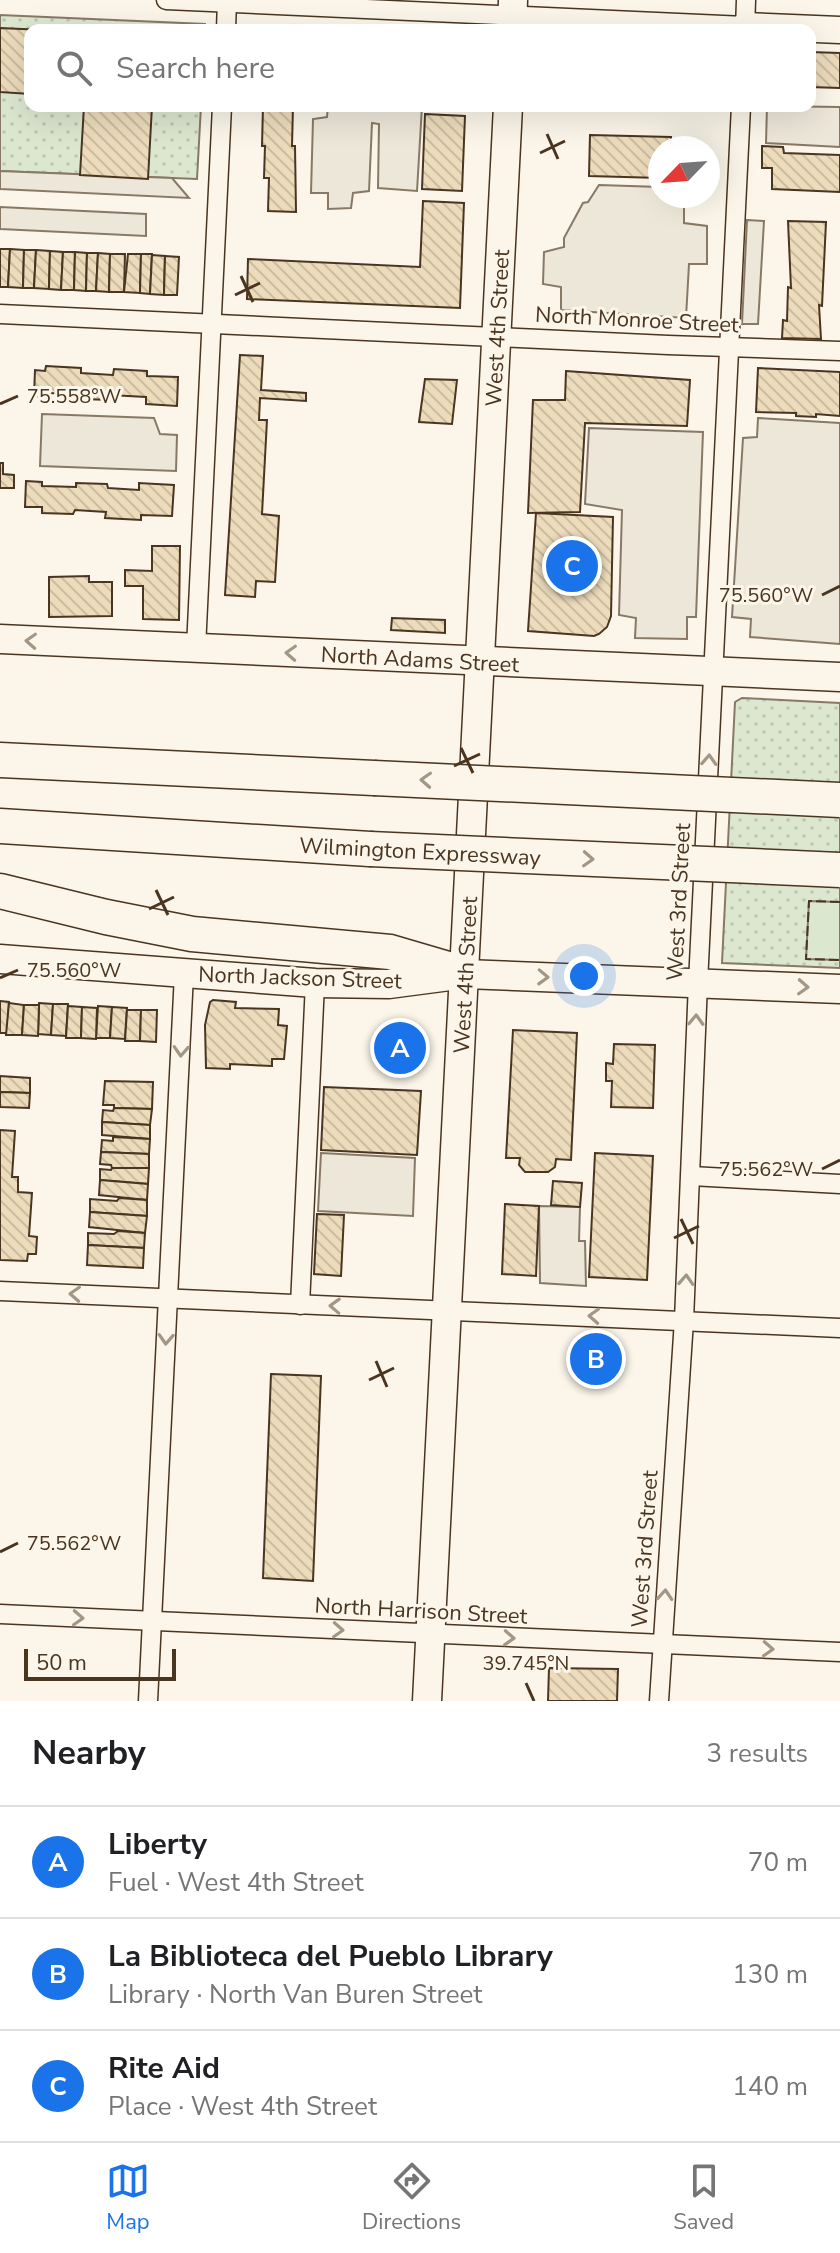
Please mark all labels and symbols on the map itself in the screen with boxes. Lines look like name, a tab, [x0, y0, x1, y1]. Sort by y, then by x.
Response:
north arrow	[648, 136, 720, 208]
street label: West 4th Street	[479, 248, 517, 408]
street label: North Monroe Street	[534, 300, 740, 340]
text: 75.558°W	[27, 383, 121, 410]
pin: C	[546, 536, 598, 596]
text: 75.560°W	[719, 582, 813, 609]
one-way arrow	[24, 632, 37, 649]
street label: North Adams Street	[320, 640, 520, 680]
one-way arrow	[284, 644, 297, 661]
one-way arrow	[700, 753, 717, 766]
one-way arrow	[419, 772, 432, 789]
street label: West 3rd Street	[660, 822, 698, 982]
street label: Wilmington Expressway	[298, 831, 542, 873]
one-way arrow	[582, 850, 595, 867]
street label: West 4th Street	[447, 895, 485, 1055]
your location	[564, 956, 604, 996]
text: 75.560°W	[27, 957, 121, 984]
street label: North Jackson Street	[198, 959, 403, 997]
one-way arrow	[537, 968, 550, 985]
one-way arrow	[797, 979, 810, 996]
one-way arrow	[688, 1013, 705, 1026]
pin: A	[374, 1018, 426, 1078]
one-way arrow	[172, 1045, 189, 1058]
text: 75.562°W	[719, 1156, 813, 1183]
one-way arrow	[677, 1273, 694, 1286]
one-way arrow	[68, 1286, 81, 1303]
one-way arrow	[328, 1297, 340, 1314]
one-way arrow	[587, 1308, 600, 1325]
pin: B	[570, 1329, 622, 1389]
one-way arrow	[158, 1333, 175, 1346]
street label: West 3rd Street	[625, 1469, 665, 1629]
text: 75.562°W	[27, 1530, 121, 1557]
one-way arrow	[656, 1588, 673, 1601]
street label: North Harrison Street	[314, 1590, 528, 1632]
one-way arrow	[72, 1609, 85, 1626]
one-way arrow	[332, 1621, 345, 1638]
one-way arrow	[503, 1629, 516, 1646]
one-way arrow	[762, 1641, 775, 1658]
scale bar	[24, 1645, 176, 1681]
text: 39.745°N	[483, 1650, 569, 1677]

